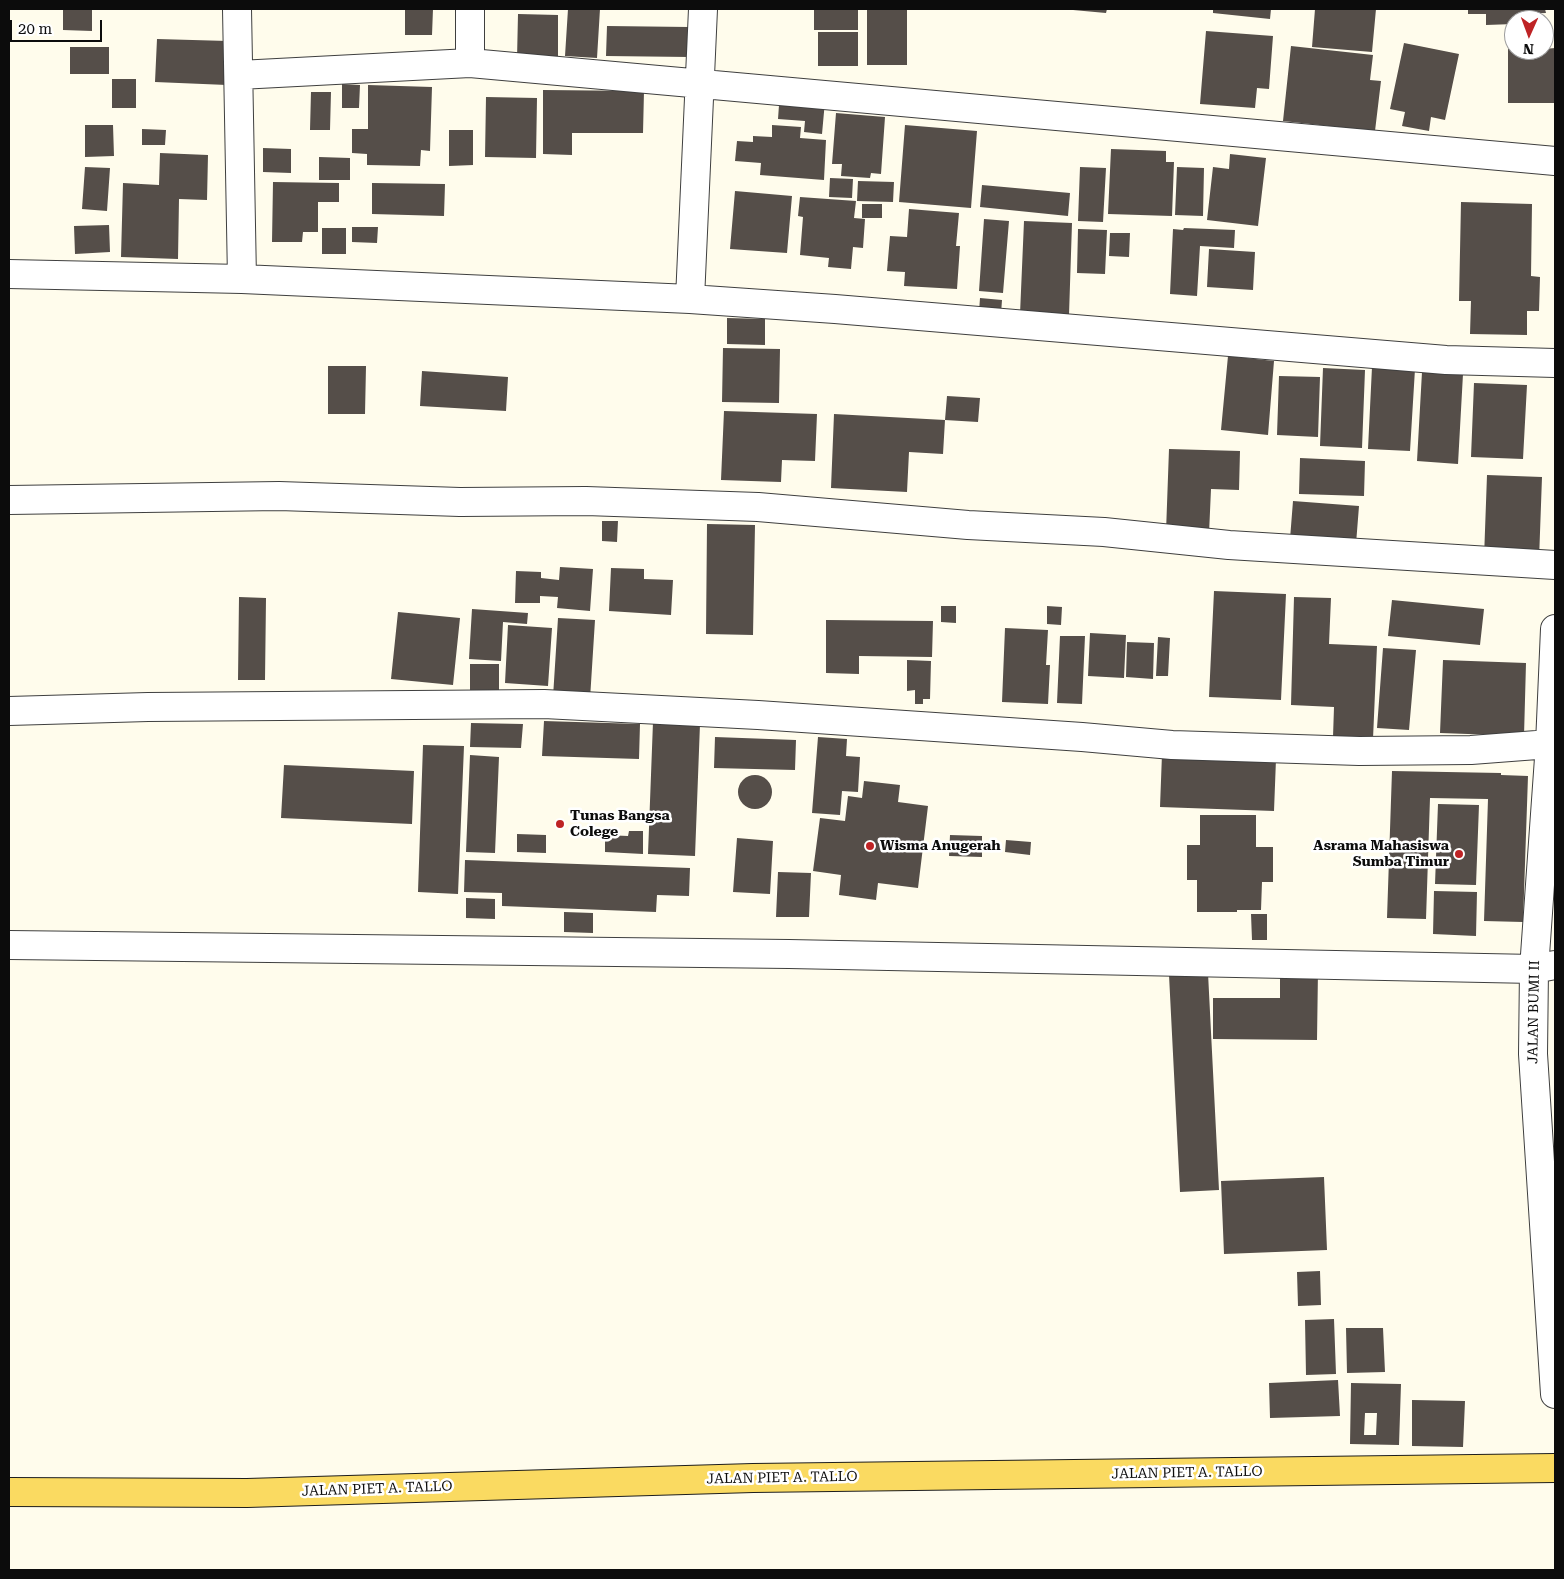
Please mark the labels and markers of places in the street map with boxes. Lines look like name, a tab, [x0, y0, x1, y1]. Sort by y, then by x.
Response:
place label: Tunas Bangsa Colege	[570, 808, 670, 840]
marker: Tunas Bangsa Colege	[554, 818, 566, 830]
place label: Wisma Anugerah	[880, 838, 1001, 854]
place label: Asrama Mahasiswa Sumba Timur	[1313, 838, 1449, 870]
marker: Wisma Anugerah	[864, 840, 876, 852]
marker: Asrama Mahasiswa Sumba Timur	[1453, 848, 1465, 860]

